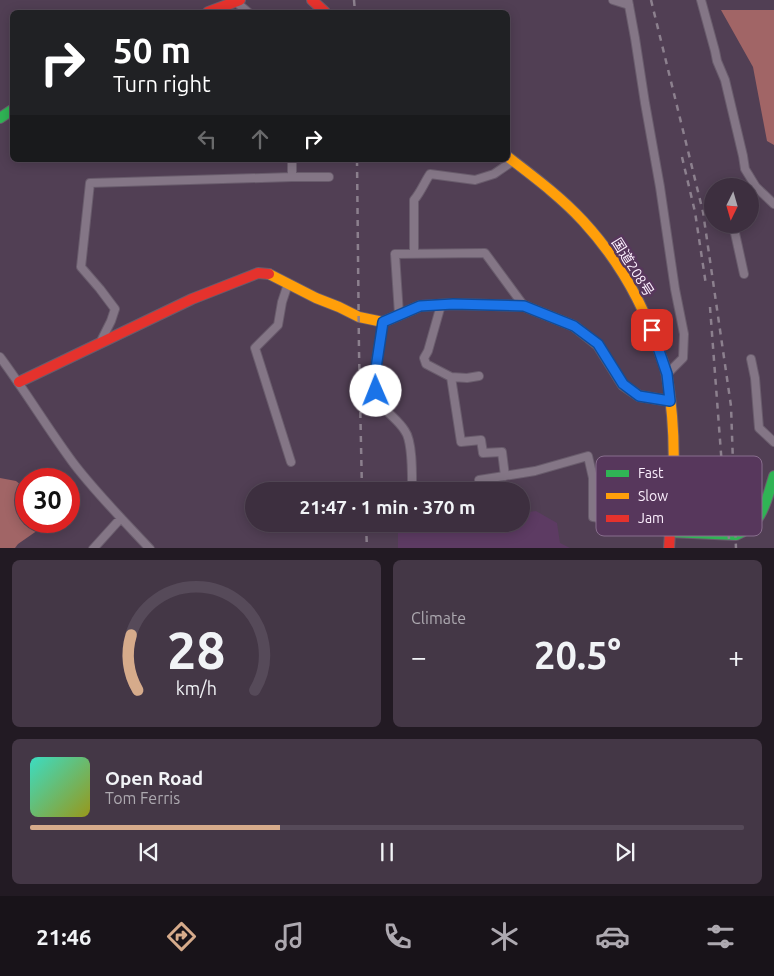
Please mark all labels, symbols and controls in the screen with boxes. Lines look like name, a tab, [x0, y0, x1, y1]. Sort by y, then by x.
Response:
icon: right	[30, 30, 95, 95]
text: 50 m	[113, 30, 191, 70]
text: Turn right	[113, 71, 211, 96]
icon: left	[193, 125, 221, 153]
icon: ahead	[246, 125, 274, 153]
icon: right	[299, 125, 327, 153]
north arrow	[704, 178, 759, 232]
map controls	[704, 178, 759, 233]
street label: 国道208号	[609, 235, 657, 299]
pin	[631, 309, 673, 351]
icon: arrive	[638, 316, 666, 344]
position arrow	[349, 364, 401, 416]
legend	[596, 456, 762, 536]
text: Fast	[638, 465, 664, 481]
speed limit sign: 30	[15, 468, 80, 533]
text: Slow	[638, 488, 668, 504]
text: 21:47 · 1 min · 370 m	[300, 496, 475, 518]
text: Jam	[638, 510, 664, 526]
text: Climate	[411, 609, 466, 627]
text: 28	[167, 621, 226, 679]
text: 20.5°	[534, 634, 621, 676]
text: −	[411, 641, 427, 672]
text: +	[728, 641, 744, 672]
text: km/h	[176, 678, 217, 698]
text: Open Road	[105, 767, 203, 789]
text: Tom Ferris	[105, 789, 180, 807]
icon: previous	[135, 838, 163, 866]
icon: pause	[373, 838, 401, 866]
icon: next	[611, 838, 639, 866]
icon: directions	[164, 919, 199, 954]
icon: music	[272, 919, 307, 954]
icon: phone	[380, 919, 415, 954]
icon: climate	[487, 919, 522, 954]
icon: car	[595, 919, 630, 954]
icon: filters	[703, 919, 738, 954]
text: 21:46	[36, 924, 91, 949]

